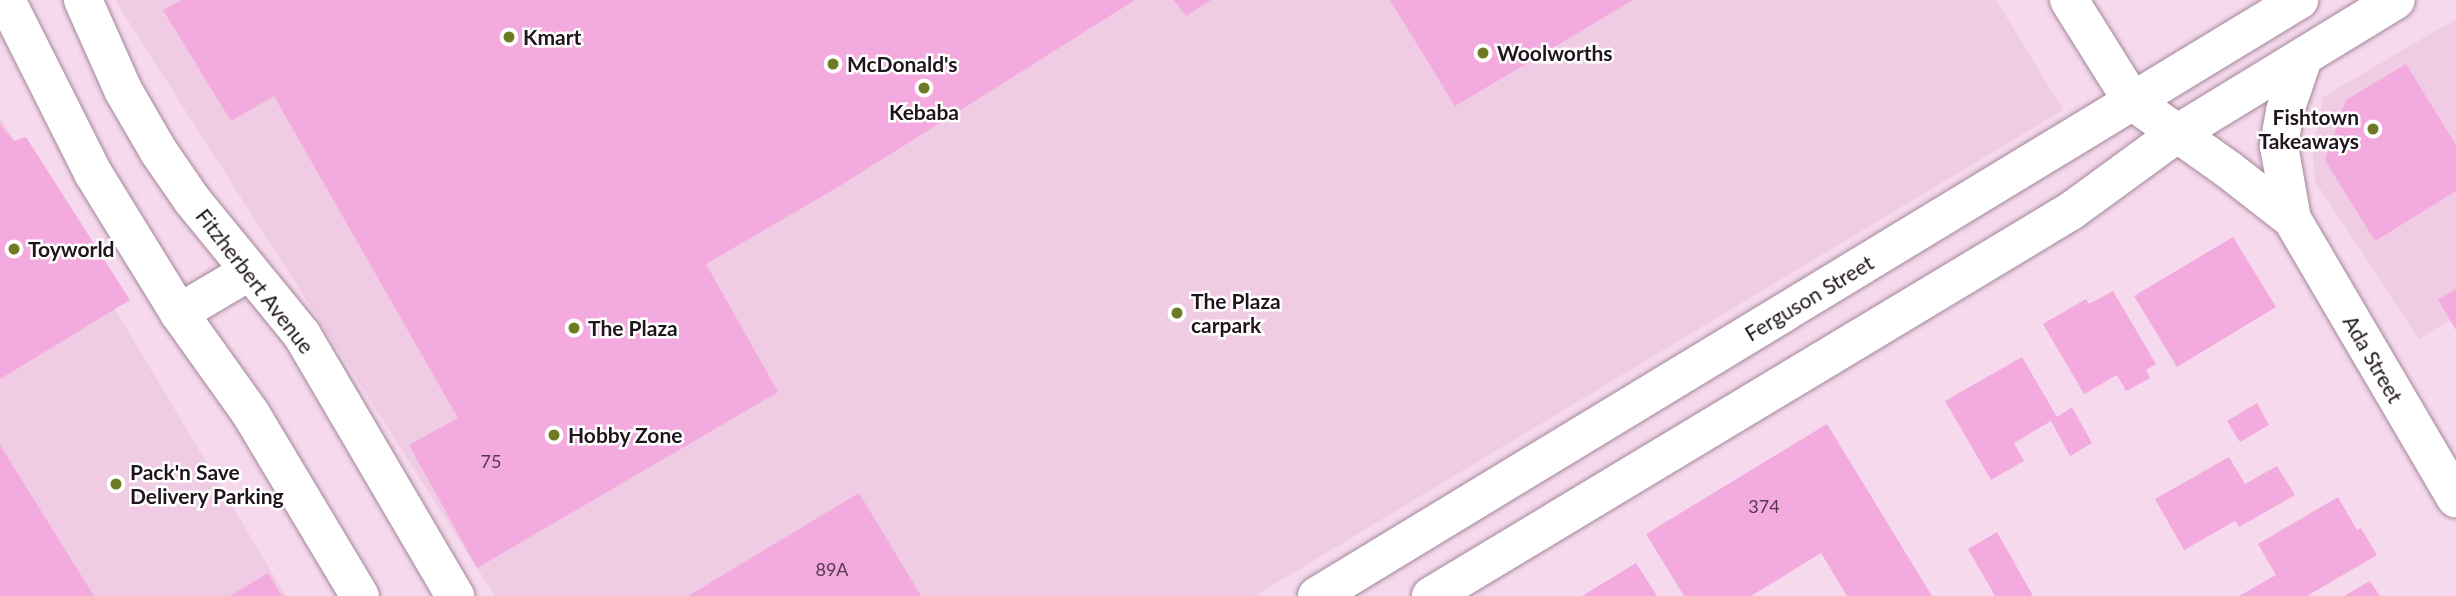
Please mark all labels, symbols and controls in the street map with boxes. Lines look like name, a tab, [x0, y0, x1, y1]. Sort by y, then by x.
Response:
place label: Kmart	[523, 24, 581, 50]
marker: Kmart	[501, 29, 517, 45]
place label: Woolworths	[1497, 40, 1613, 66]
marker: Woolworths	[1475, 45, 1491, 61]
place label: McDonald's	[847, 51, 958, 77]
marker: McDonald's	[825, 56, 841, 72]
marker: Kebaba	[916, 80, 932, 96]
place label: Kebaba	[889, 99, 959, 125]
place label: Fishtown Takeaways	[2258, 104, 2359, 154]
marker: Fishtown Takeaways	[2365, 121, 2381, 137]
street label: Fitzherbert Avenue	[191, 203, 319, 359]
place label: Toyworld	[28, 236, 115, 262]
marker: Toyworld	[6, 241, 22, 257]
street label: Ferguson Street	[1740, 250, 1878, 346]
place label: The Plaza carpark	[1191, 288, 1281, 338]
marker: The Plaza carpark	[1169, 305, 1185, 321]
street label: Ada Street	[2338, 311, 2408, 407]
place label: The Plaza	[588, 315, 678, 341]
marker: The Plaza	[566, 320, 582, 336]
place label: Hobby Zone	[568, 422, 683, 448]
marker: Hobby Zone	[546, 427, 562, 443]
house number: 75	[481, 450, 501, 472]
place label: Pack'n Save Delivery Parking	[130, 459, 284, 509]
marker: Pack'n Save Delivery Parking	[108, 476, 124, 492]
house number: 374	[1748, 495, 1780, 517]
house number: 89A	[815, 558, 849, 580]

